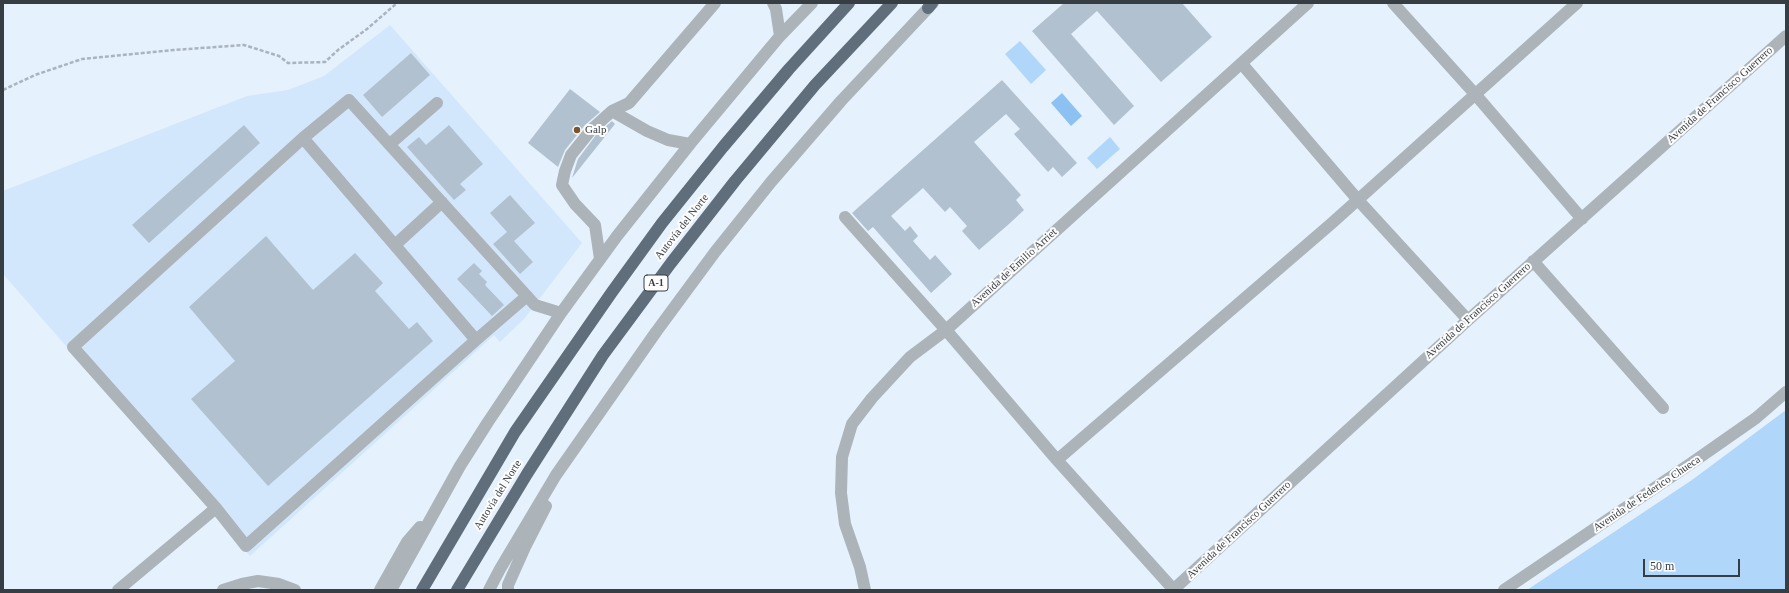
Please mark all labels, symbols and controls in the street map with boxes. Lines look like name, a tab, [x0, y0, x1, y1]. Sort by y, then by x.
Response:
street label: Avenida de Francisco Guerrero	[1664, 44, 1776, 146]
place label: Galp	[585, 123, 606, 137]
marker: Galp	[572, 125, 582, 135]
street label: Autovía del Norte	[652, 192, 712, 262]
street label: Avenida de Emilio Arriet	[968, 226, 1060, 310]
street label: Avenida de Francisco Guerrero	[1422, 260, 1534, 362]
road number: A-1	[644, 275, 668, 291]
street label: Avenida de Federico Chueca	[1591, 453, 1703, 535]
street label: Autovía del Norte	[471, 458, 525, 532]
street label: Avenida de Francisco Guerrero	[1184, 478, 1294, 582]
scale bar	[1645, 551, 1742, 577]
text: 50 m	[1650, 559, 1674, 573]

